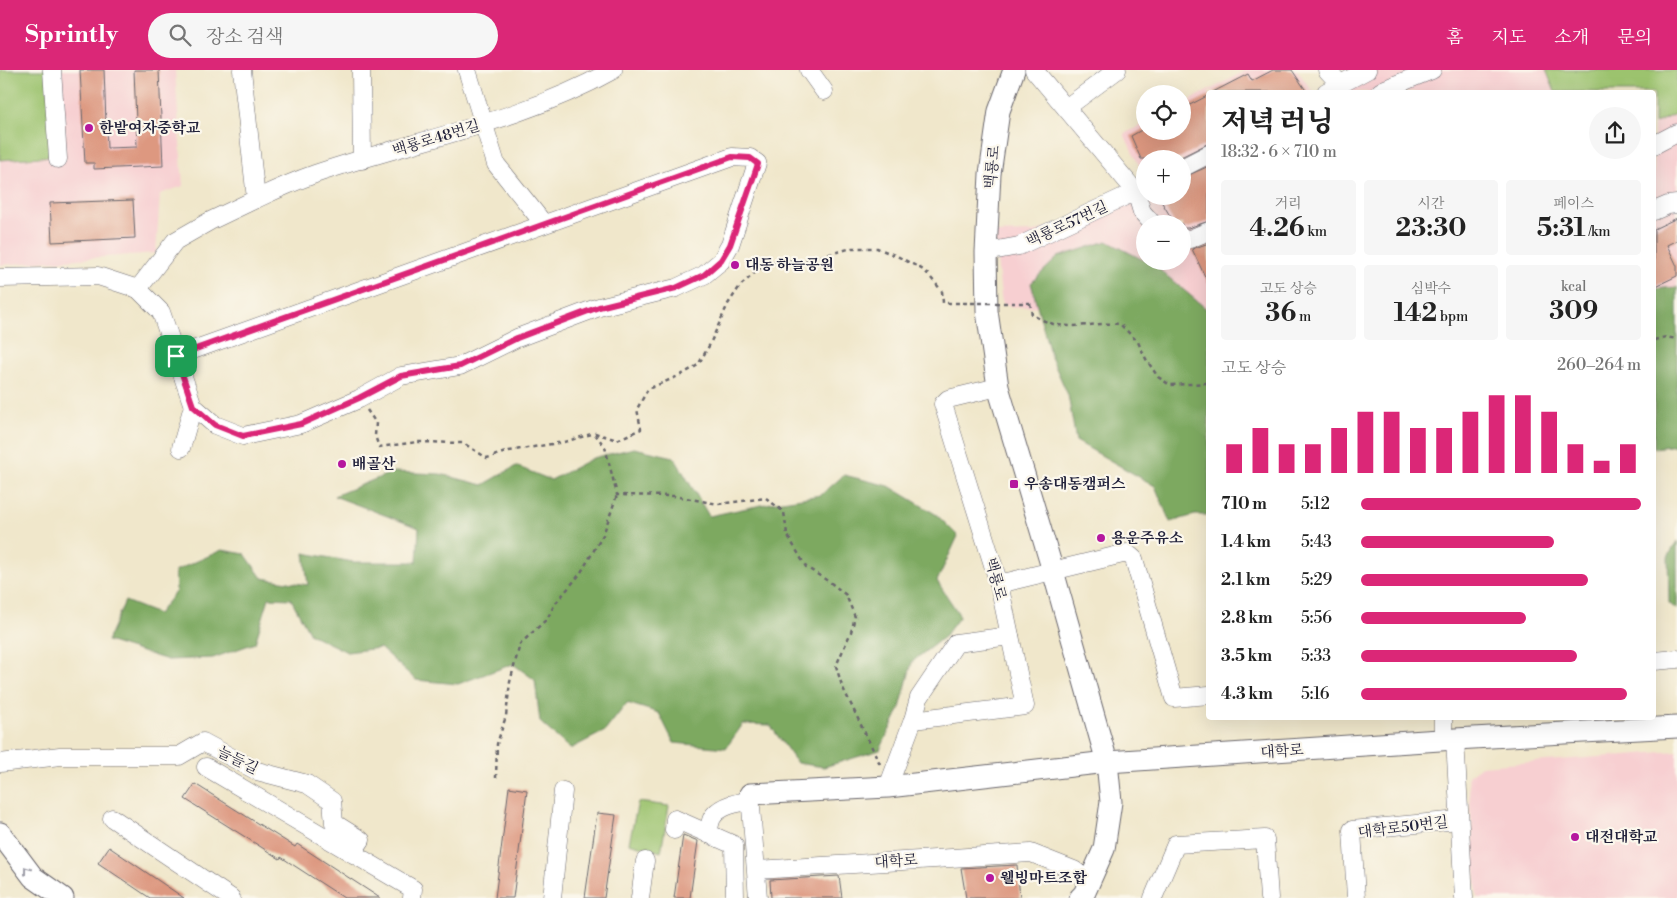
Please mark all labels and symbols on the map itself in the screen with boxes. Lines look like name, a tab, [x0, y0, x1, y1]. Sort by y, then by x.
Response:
street label: 백룡로48번길	[390, 116, 482, 161]
place label: 한밭여자중학교	[99, 119, 201, 138]
marker: 한밭여자중학교	[83, 122, 95, 134]
street label: 백룡로	[981, 144, 1004, 190]
street label: 백룡로57번길	[1023, 197, 1111, 252]
place label: 대동 하늘공원	[745, 256, 834, 275]
marker: 대동 하늘공원	[729, 259, 741, 271]
pin	[155, 335, 197, 377]
place label: 배골산	[352, 455, 396, 474]
marker: 배골산	[336, 458, 348, 470]
place label: 우송대동캠퍼스	[1024, 475, 1126, 494]
marker: 우송대동캠퍼스	[1008, 478, 1020, 490]
place label: 용운주유소	[1111, 529, 1184, 548]
marker: 용운주유소	[1095, 532, 1107, 544]
street label: 백룡로	[981, 556, 1010, 603]
street label: 대학로	[1260, 740, 1305, 762]
street label: 늘들길	[214, 742, 261, 779]
street label: 대학로50번길	[1357, 813, 1449, 842]
place label: 대전대학교	[1585, 828, 1658, 847]
marker: 대전대학교	[1569, 831, 1581, 843]
street label: 대학로	[874, 850, 919, 872]
one-way arrow	[25, 867, 33, 876]
place label: 웰빙마트조합	[1000, 869, 1087, 888]
marker: 웰빙마트조합	[984, 872, 996, 884]

